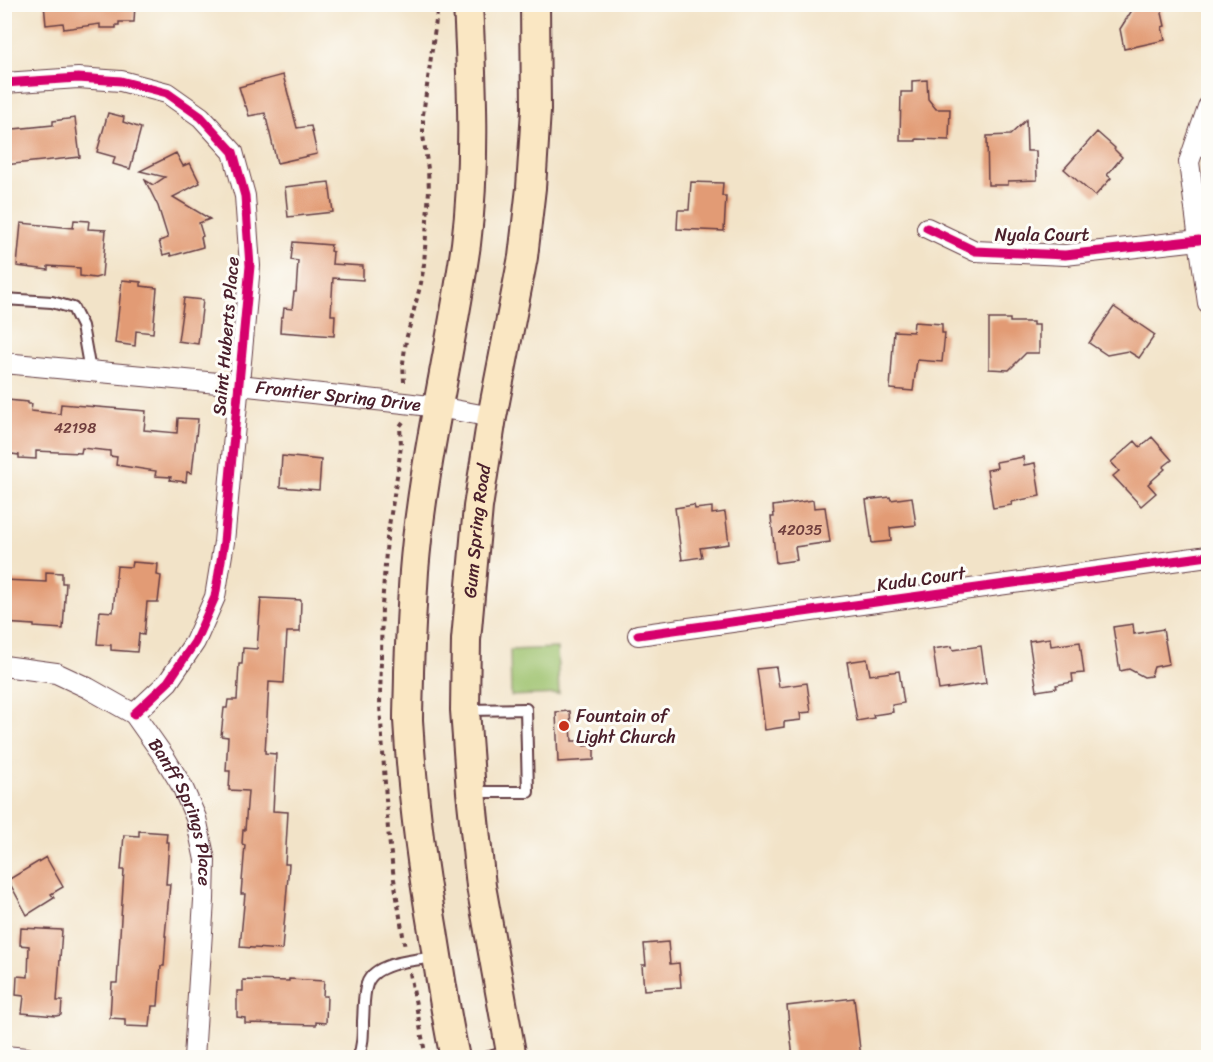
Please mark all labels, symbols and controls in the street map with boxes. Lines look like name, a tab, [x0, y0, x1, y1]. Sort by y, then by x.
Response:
street label: Nyala Court	[995, 219, 1090, 251]
street label: Saint Huberts Place	[203, 255, 249, 417]
street label: Frontier Spring Drive	[254, 371, 423, 421]
house number: 42198	[54, 415, 96, 441]
street label: Gum Spring Road	[454, 460, 501, 599]
house number: 42035	[778, 517, 822, 543]
street label: Kudu Court	[875, 557, 968, 601]
place label: Fountain of Light Church	[576, 700, 676, 753]
marker: Fountain of Light Church	[557, 719, 571, 733]
street label: Banff Springs Place	[139, 731, 221, 886]

